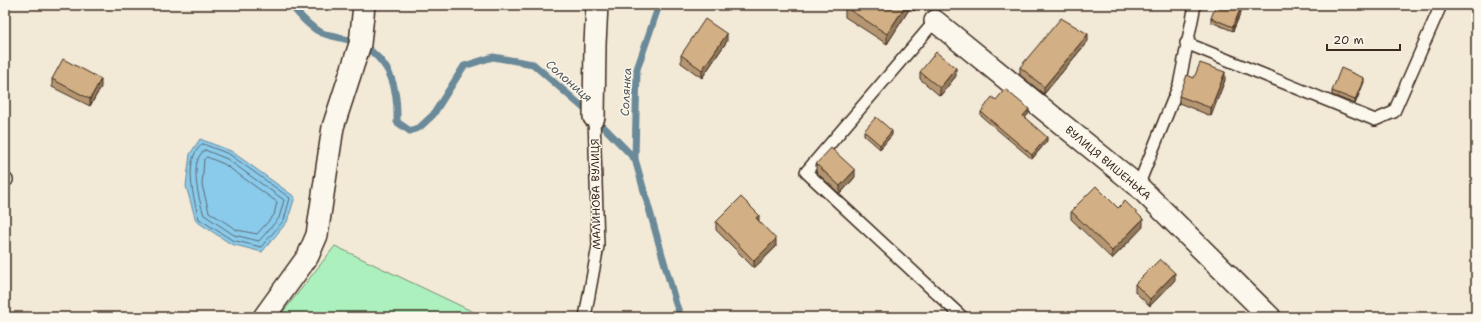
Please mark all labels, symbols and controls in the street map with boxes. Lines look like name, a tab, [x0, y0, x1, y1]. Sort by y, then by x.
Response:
scale bar	[1327, 26, 1400, 52]
text: 20 m	[1333, 32, 1364, 48]
water label: Солониця	[542, 56, 596, 106]
water label: Солянка	[617, 67, 635, 117]
street label: ВУЛИЦЯ ВИШЕНЬКА	[1062, 123, 1154, 203]
street label: МАЛИНОВА ВУЛИЦЯ	[588, 138, 604, 250]

